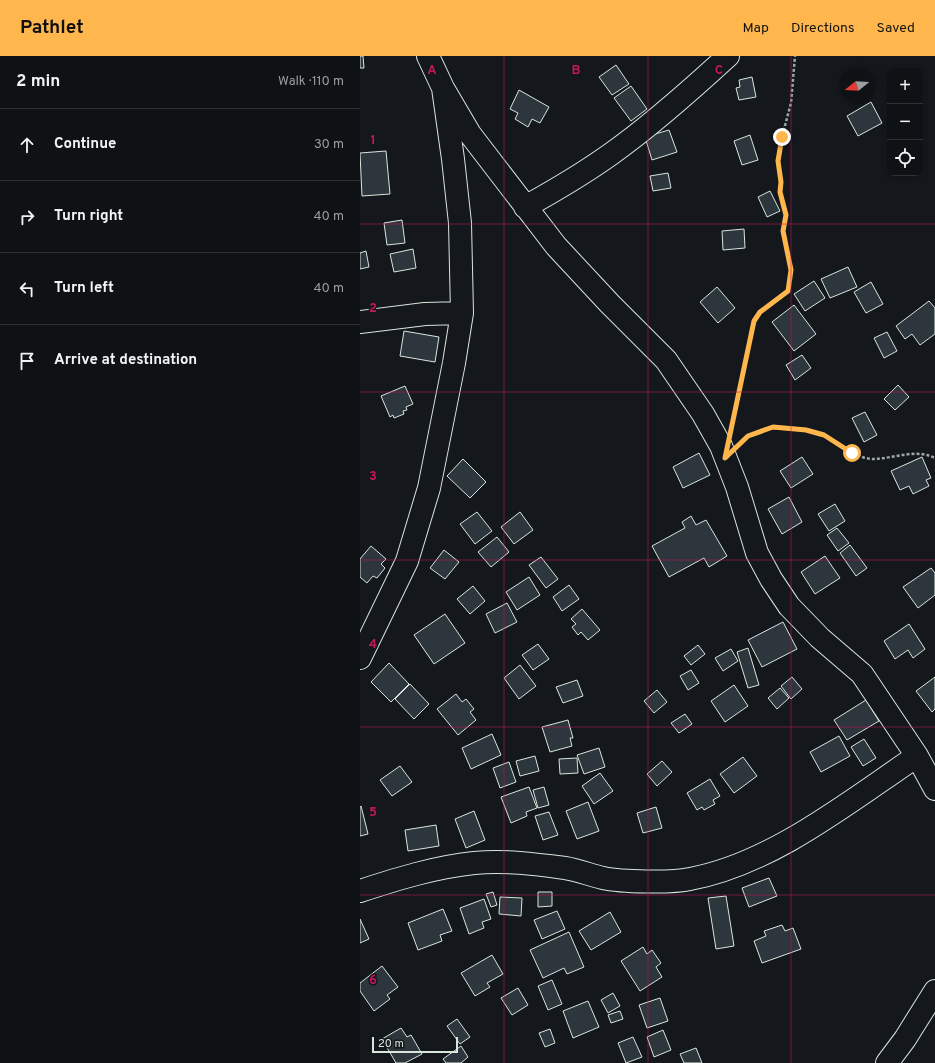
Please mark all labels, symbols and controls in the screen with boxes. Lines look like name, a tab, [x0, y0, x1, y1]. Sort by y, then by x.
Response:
text: Pathlet	[20, 16, 84, 40]
text: Map	[743, 20, 769, 37]
text: Directions	[791, 20, 855, 37]
text: Saved	[877, 20, 915, 37]
text: A	[427, 63, 437, 79]
text: B	[572, 63, 581, 79]
text: C	[715, 63, 723, 79]
north arrow	[839, 68, 875, 104]
map controls	[887, 68, 923, 176]
button: +	[887, 68, 923, 104]
text: 2 min	[16, 71, 60, 93]
text: Walk · 110 m	[278, 74, 344, 90]
button: −	[887, 104, 923, 140]
route end	[773, 128, 791, 146]
text: 1	[370, 133, 376, 149]
icon: ahead	[16, 134, 38, 156]
text: Continue	[54, 135, 116, 154]
text: 30 m	[314, 137, 344, 153]
button: locate	[887, 140, 923, 176]
icon: right	[16, 206, 38, 228]
text: Turn right	[54, 207, 123, 226]
text: 40 m	[314, 209, 344, 225]
icon: left	[16, 278, 38, 300]
text: Turn left	[54, 279, 114, 298]
text: 40 m	[314, 281, 344, 297]
text: 2	[369, 301, 377, 317]
icon: arrive	[16, 350, 38, 372]
text: Arrive at destination	[54, 351, 197, 370]
route start	[843, 444, 861, 462]
text: 3	[369, 469, 377, 485]
text: 4	[369, 637, 377, 653]
text: 5	[369, 805, 377, 821]
text: 6	[369, 973, 377, 989]
scale bar	[372, 1035, 458, 1054]
text: 20 m	[378, 1037, 404, 1051]

